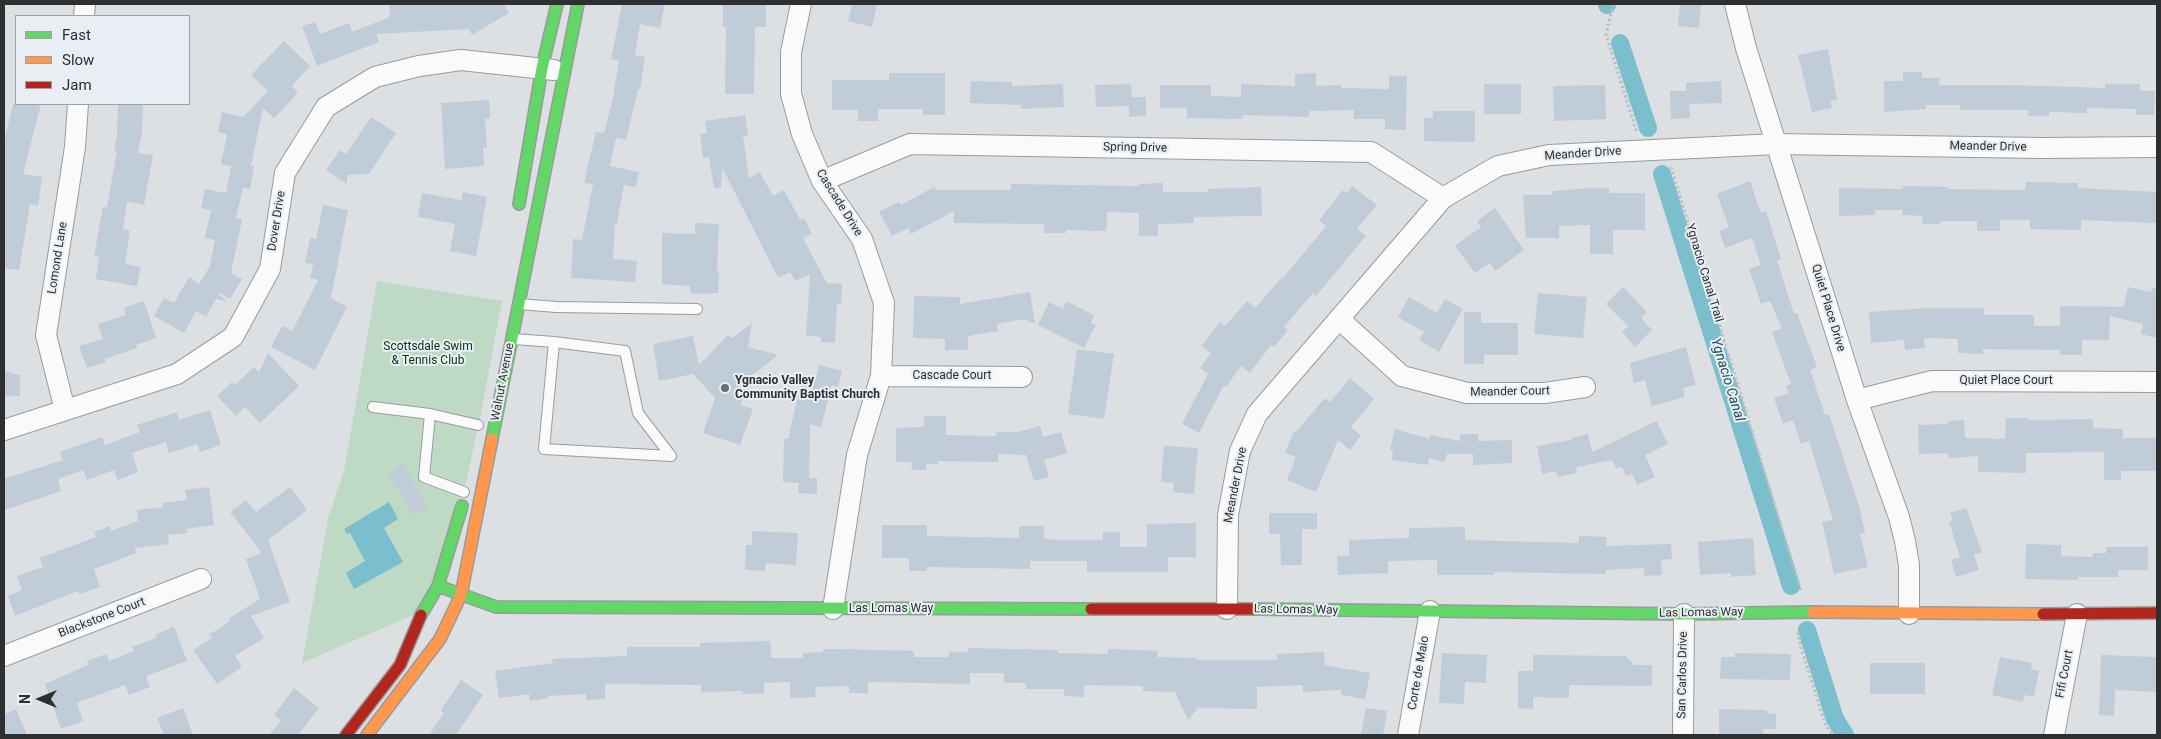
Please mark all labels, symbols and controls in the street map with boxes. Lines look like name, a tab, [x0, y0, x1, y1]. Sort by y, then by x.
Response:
legend	[15, 15, 190, 105]
text: Fast	[62, 26, 91, 44]
text: Slow	[62, 51, 94, 69]
text: Jam	[62, 76, 92, 94]
street label: Meander Drive	[1949, 139, 2027, 155]
street label: Spring Drive	[1103, 140, 1167, 156]
street label: Meander Drive	[1544, 144, 1622, 164]
street label: Cascade Drive	[813, 167, 865, 239]
street label: Dover Drive	[265, 190, 289, 252]
street label: Lomond Lane	[45, 221, 71, 295]
street label: Ygnacio Canal Trail	[1682, 222, 1726, 324]
street label: Quiet Place Drive	[1808, 263, 1848, 353]
water label: Ygnacio Canal	[1706, 336, 1748, 424]
park label: Scottsdale Swim & Tennis Club	[383, 340, 473, 368]
street label: Walnut Avenue	[488, 342, 518, 422]
street label: Cascade Court	[912, 369, 992, 383]
place label: Ygnacio Valley Community Baptist Church	[735, 374, 880, 402]
street label: Quiet Place Court	[1959, 374, 2053, 388]
marker: Ygnacio Valley Community Baptist Church	[719, 382, 731, 394]
street label: Meander Court	[1470, 384, 1550, 400]
street label: Meander Drive	[1222, 446, 1250, 524]
street label: Blackstone Court	[57, 595, 147, 641]
street label: Las Lomas Way	[849, 602, 933, 616]
street label: Las Lomas Way	[1254, 602, 1338, 618]
street label: Las Lomas Way	[1659, 605, 1743, 621]
street label: San Carlos Drive	[1675, 631, 1691, 719]
street label: Corte de Maio	[1405, 635, 1433, 711]
street label: Fifi Court	[2053, 649, 2077, 699]
north arrow	[15, 674, 65, 724]
text: N	[17, 694, 33, 704]

